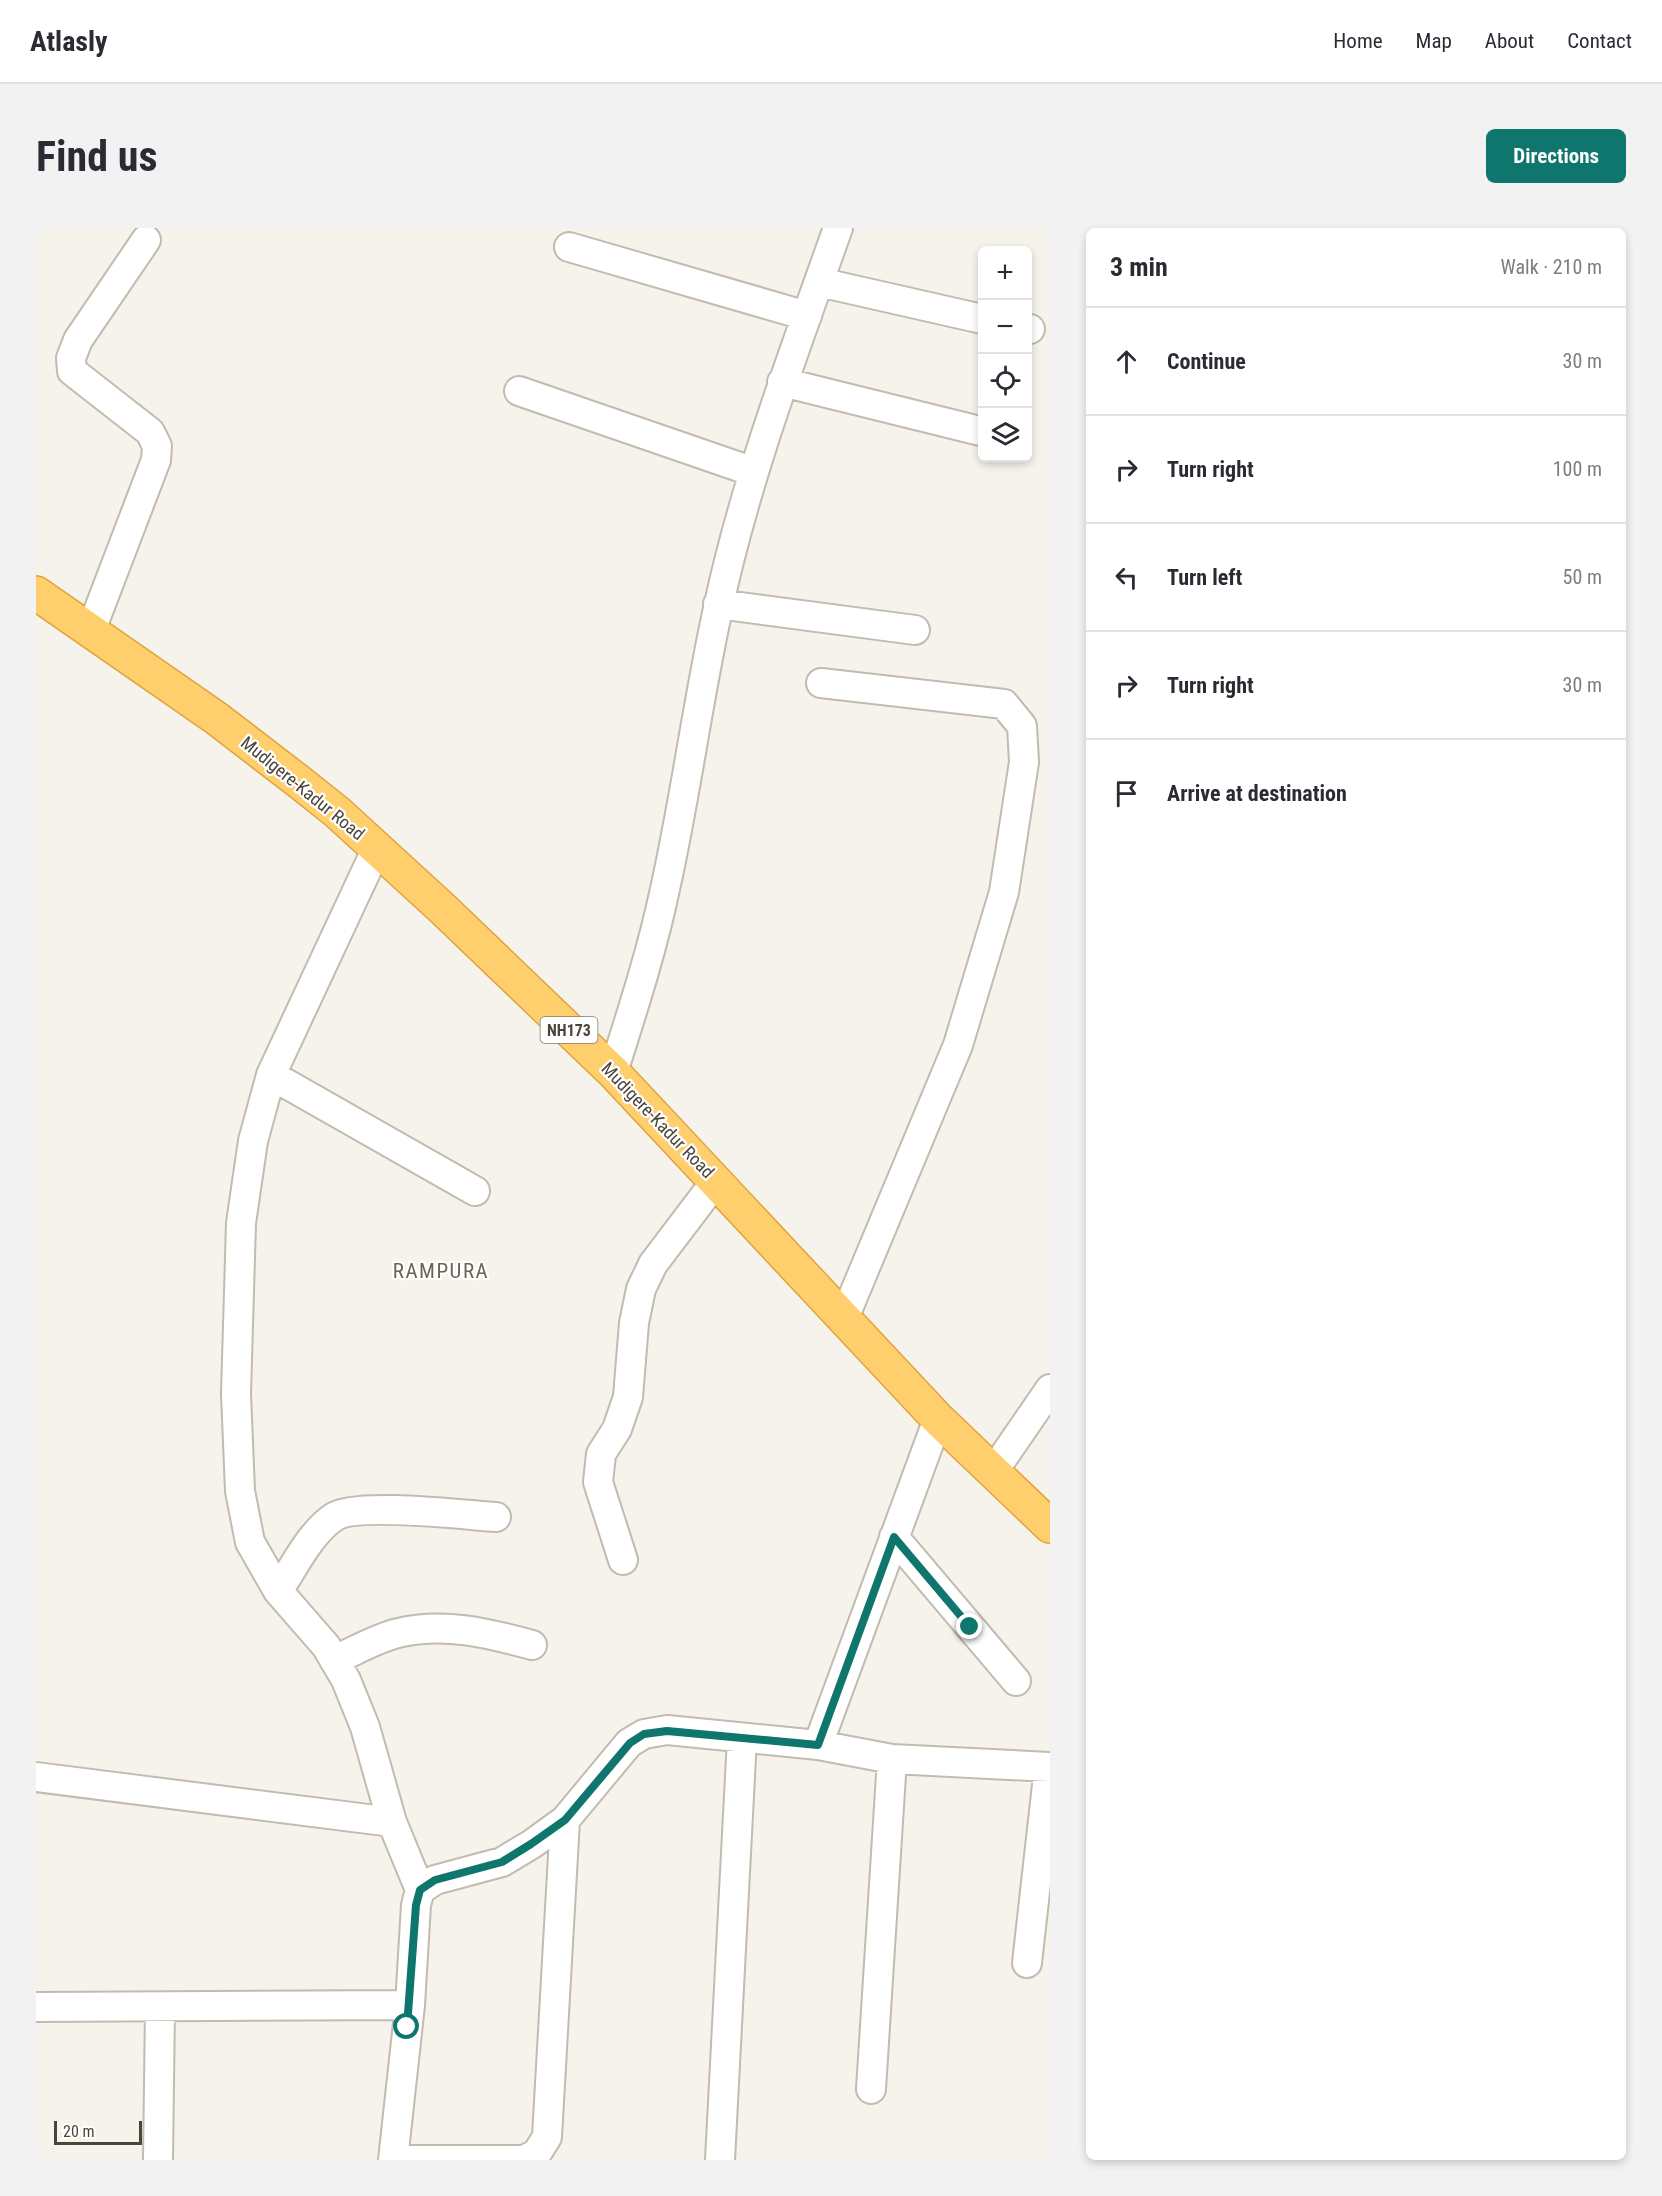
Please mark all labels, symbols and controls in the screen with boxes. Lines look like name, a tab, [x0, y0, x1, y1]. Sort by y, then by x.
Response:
text: Atlasly	[30, 25, 108, 58]
text: Home	[1333, 29, 1383, 53]
text: Map	[1416, 29, 1452, 53]
text: About	[1485, 29, 1534, 53]
text: Contact	[1567, 29, 1632, 53]
button: Directions	[1486, 129, 1626, 183]
text: Find us	[36, 132, 157, 181]
map controls	[978, 246, 1032, 462]
button: +	[978, 246, 1032, 300]
text: 3 min	[1110, 252, 1168, 282]
text: Walk · 210 m	[1501, 255, 1602, 279]
button: −	[978, 300, 1032, 354]
icon: ahead	[1110, 345, 1143, 378]
text: Continue	[1167, 349, 1246, 374]
text: 30 m	[1563, 349, 1602, 373]
button: locate	[978, 354, 1032, 408]
button: layers	[978, 408, 1032, 462]
icon: right	[1110, 453, 1143, 486]
text: Turn right	[1167, 457, 1254, 482]
text: 100 m	[1553, 457, 1602, 481]
icon: left	[1110, 561, 1143, 594]
text: Turn left	[1167, 565, 1242, 590]
text: 50 m	[1563, 565, 1602, 589]
icon: right	[1110, 669, 1143, 702]
text: Turn right	[1167, 673, 1254, 698]
text: 30 m	[1563, 673, 1602, 697]
street label: Mudigere-Kadur Road	[237, 732, 369, 844]
icon: arrive	[1110, 777, 1143, 810]
text: Arrive at destination	[1167, 781, 1347, 806]
road number: NH173	[540, 1017, 598, 1043]
street label: Mudigere-Kadur Road	[597, 1058, 719, 1182]
district label: RAMPURA	[393, 1259, 489, 1283]
route end	[956, 1613, 982, 1639]
route start	[393, 2013, 419, 2039]
scale bar	[54, 2118, 142, 2146]
text: 20 m	[63, 2122, 95, 2141]

